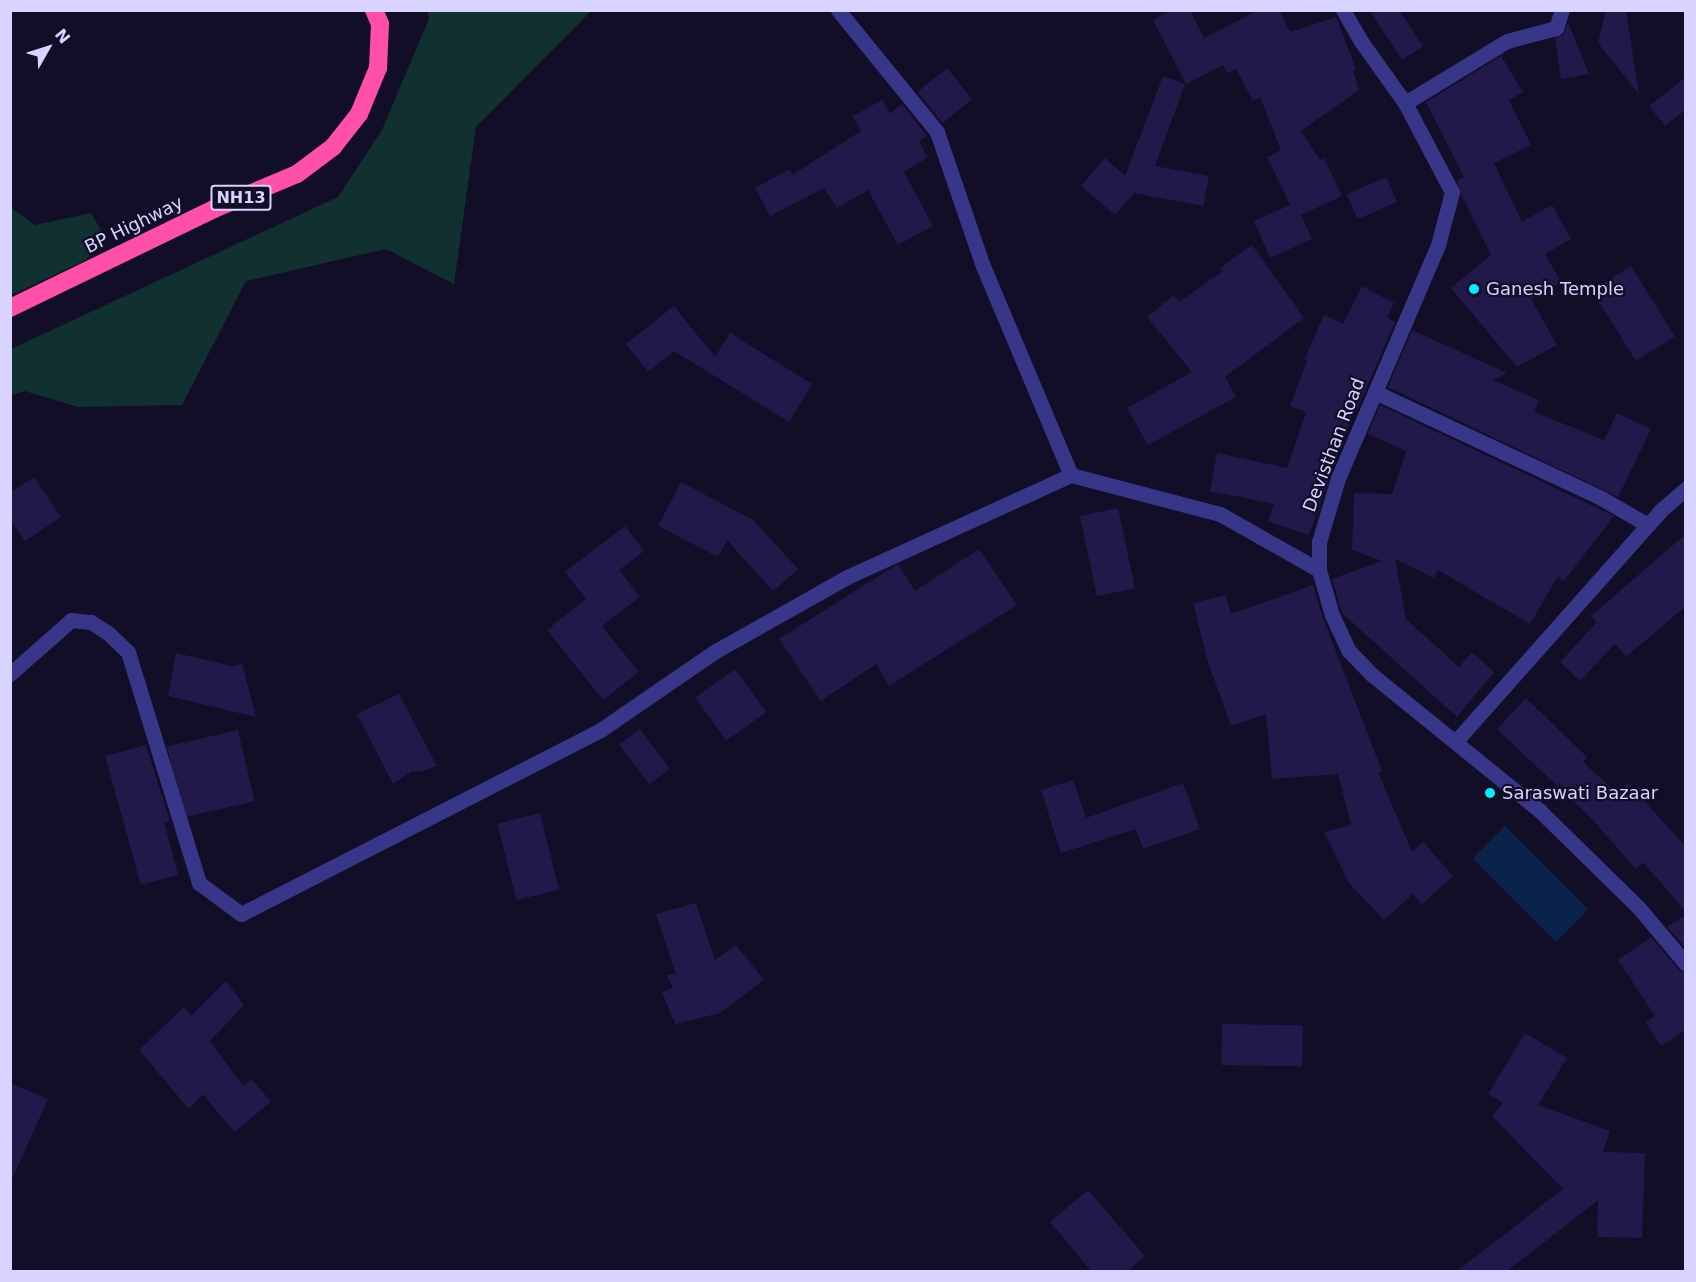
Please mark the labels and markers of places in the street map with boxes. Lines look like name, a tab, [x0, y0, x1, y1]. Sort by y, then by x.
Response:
place label: Ganesh Temple	[1486, 278, 1624, 300]
marker: Ganesh Temple	[1467, 282, 1481, 296]
place label: Saraswati Bazaar	[1502, 782, 1658, 804]
marker: Saraswati Bazaar	[1483, 786, 1497, 800]

